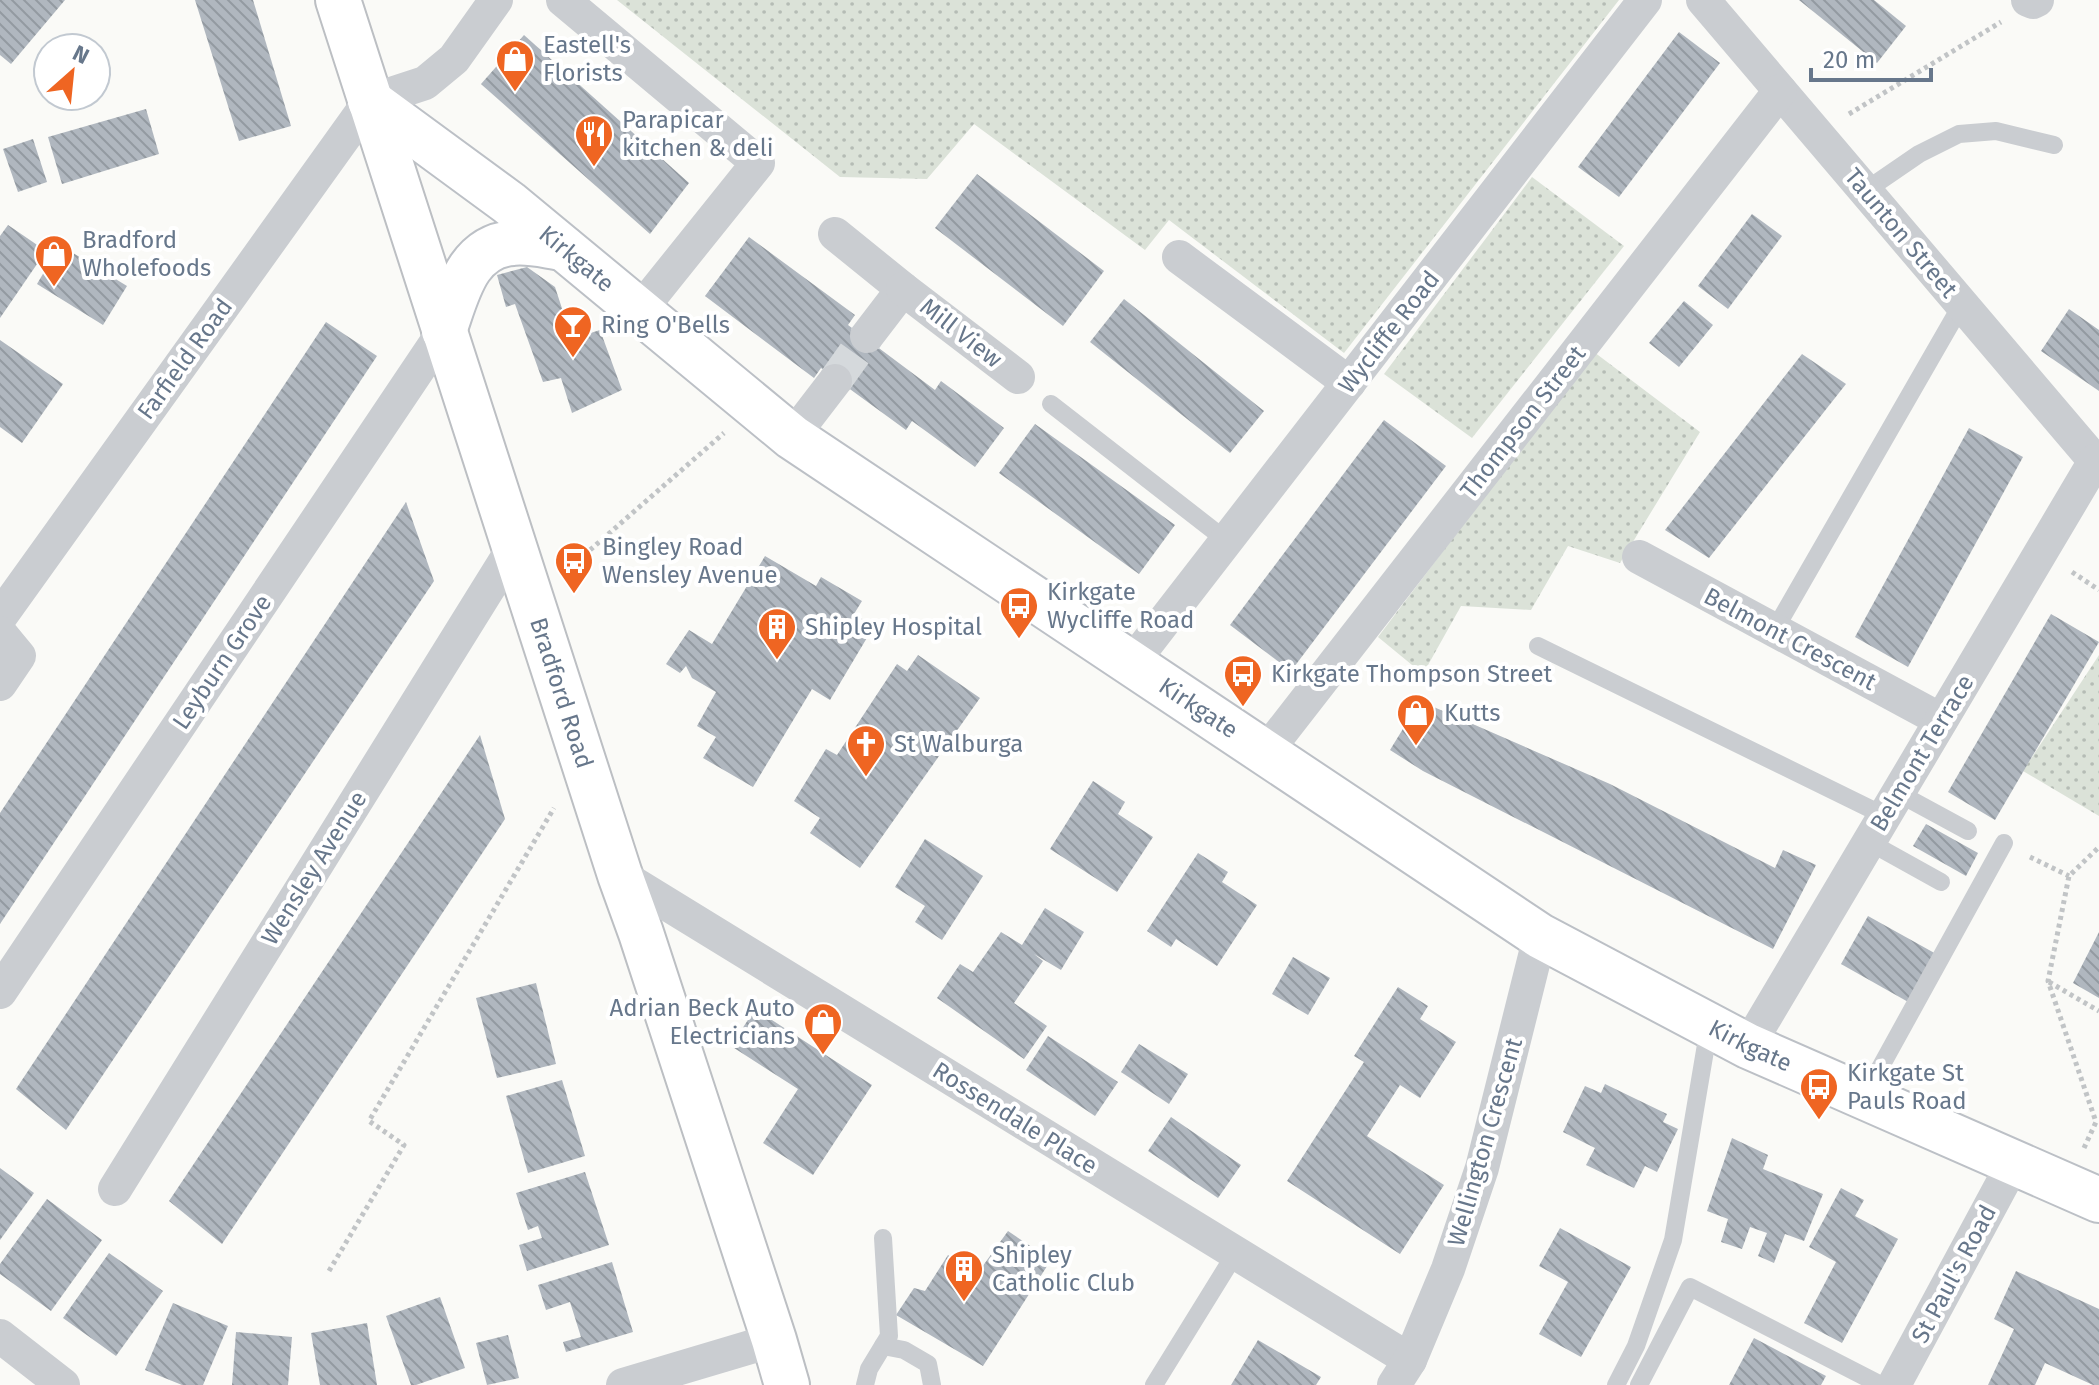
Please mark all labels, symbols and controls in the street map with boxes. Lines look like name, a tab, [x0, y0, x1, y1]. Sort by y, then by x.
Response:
place label: Eastell's Florists	[543, 31, 631, 87]
north arrow	[32, 32, 112, 112]
scale bar	[1811, 32, 1931, 82]
shop icon: Eastell's Florists	[494, 38, 536, 93]
text: N	[68, 39, 93, 70]
text: 20 m	[1823, 46, 1875, 74]
place label: Parapicar kitchen & deli	[622, 106, 774, 162]
restaurant icon: Parapicar kitchen & deli	[573, 113, 615, 168]
street label: Taunton Street	[1839, 163, 1963, 304]
street label: Kirkgate	[533, 220, 620, 298]
place label: Bradford Wholefoods	[82, 226, 211, 282]
shop icon: Bradford Wholefoods	[33, 233, 75, 288]
street label: Wycliffe Road	[1333, 265, 1445, 399]
street label: Mill View	[914, 292, 1008, 374]
street label: Farfield Road	[132, 293, 238, 425]
bar icon: Ring O'Bells	[552, 304, 594, 359]
place label: Ring O'Bells	[601, 311, 730, 339]
street label: Thompson Street	[1455, 340, 1592, 504]
place label: Bingley Road Wensley Avenue	[602, 533, 778, 589]
bus stop icon: Bingley Road Wensley Avenue	[553, 540, 595, 595]
place label: Kirkgate Wycliffe Road	[1047, 578, 1194, 634]
street label: Belmont Crescent	[1699, 582, 1881, 696]
bus stop icon: Kirkgate Wycliffe Road	[998, 585, 1040, 640]
street label: Leyburn Grove	[167, 589, 277, 735]
building icon: Shipley Hospital	[756, 606, 798, 661]
place label: Shipley Hospital	[805, 613, 982, 641]
street label: Bradford Road	[524, 614, 599, 772]
bus stop icon: Kirkgate Thompson Street	[1222, 653, 1264, 708]
place label: Kirkgate Thompson Street	[1271, 660, 1553, 688]
street label: Belmont Terrace	[1864, 670, 1980, 836]
street label: Kirkgate	[1154, 672, 1243, 744]
shop icon: Kutts	[1395, 692, 1437, 747]
place label: Kutts	[1444, 699, 1500, 727]
church icon: St Walburga	[845, 723, 887, 778]
place label: St Walburga	[894, 730, 1023, 758]
street label: Wensley Avenue	[256, 786, 372, 950]
place label: Adrian Beck Auto Electricians	[610, 994, 795, 1050]
shop icon: Adrian Beck Auto Electricians	[802, 1001, 844, 1056]
street label: Kirkgate	[1704, 1014, 1796, 1077]
street label: Wellington Crescent	[1442, 1034, 1528, 1249]
street label: Rossendale Place	[928, 1056, 1102, 1180]
place label: Kirkgate St Pauls Road	[1847, 1059, 1967, 1115]
bus stop icon: Kirkgate St Pauls Road	[1798, 1066, 1840, 1121]
street label: St Paul's Road	[1906, 1200, 2002, 1348]
place label: Shipley Catholic Club	[992, 1241, 1135, 1297]
building icon: Shipley Catholic Club	[943, 1248, 985, 1303]

